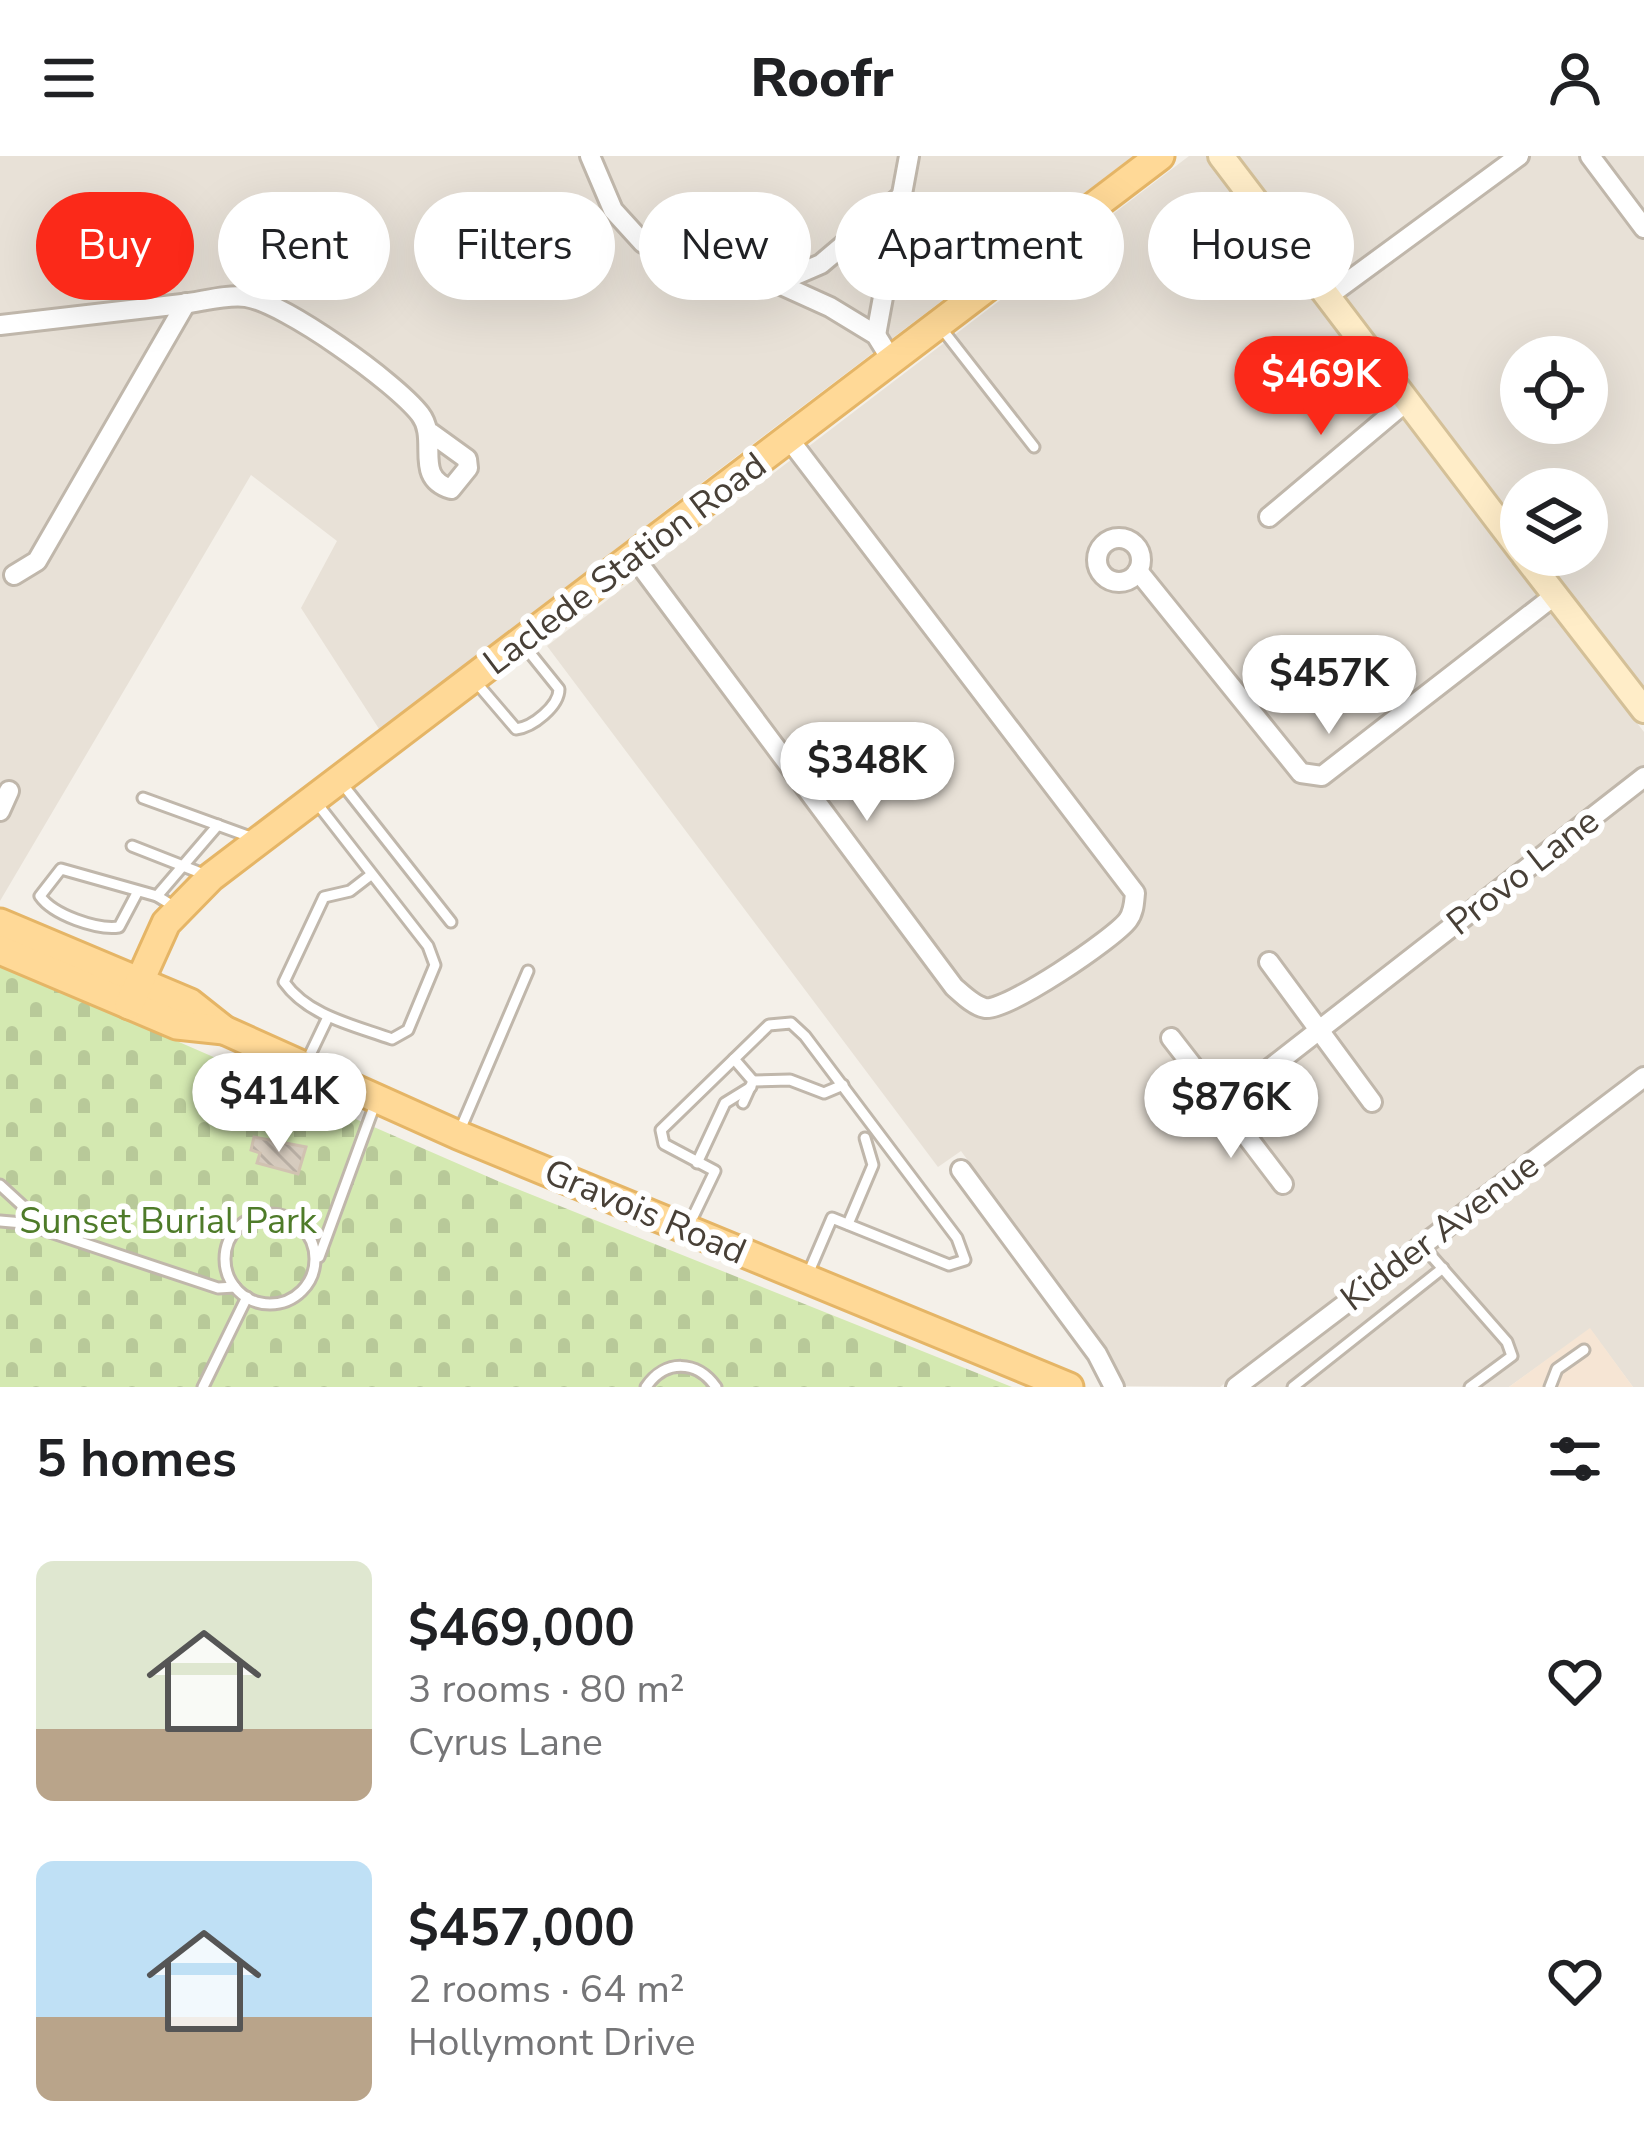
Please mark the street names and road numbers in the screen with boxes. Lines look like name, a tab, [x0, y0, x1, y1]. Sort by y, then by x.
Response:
street label: Laclede Station Road	[473, 441, 777, 687]
street label: Provo Lane	[1437, 797, 1609, 947]
street label: Kidder Avenue	[1331, 1141, 1549, 1323]
street label: Gravois Road	[537, 1147, 753, 1277]

